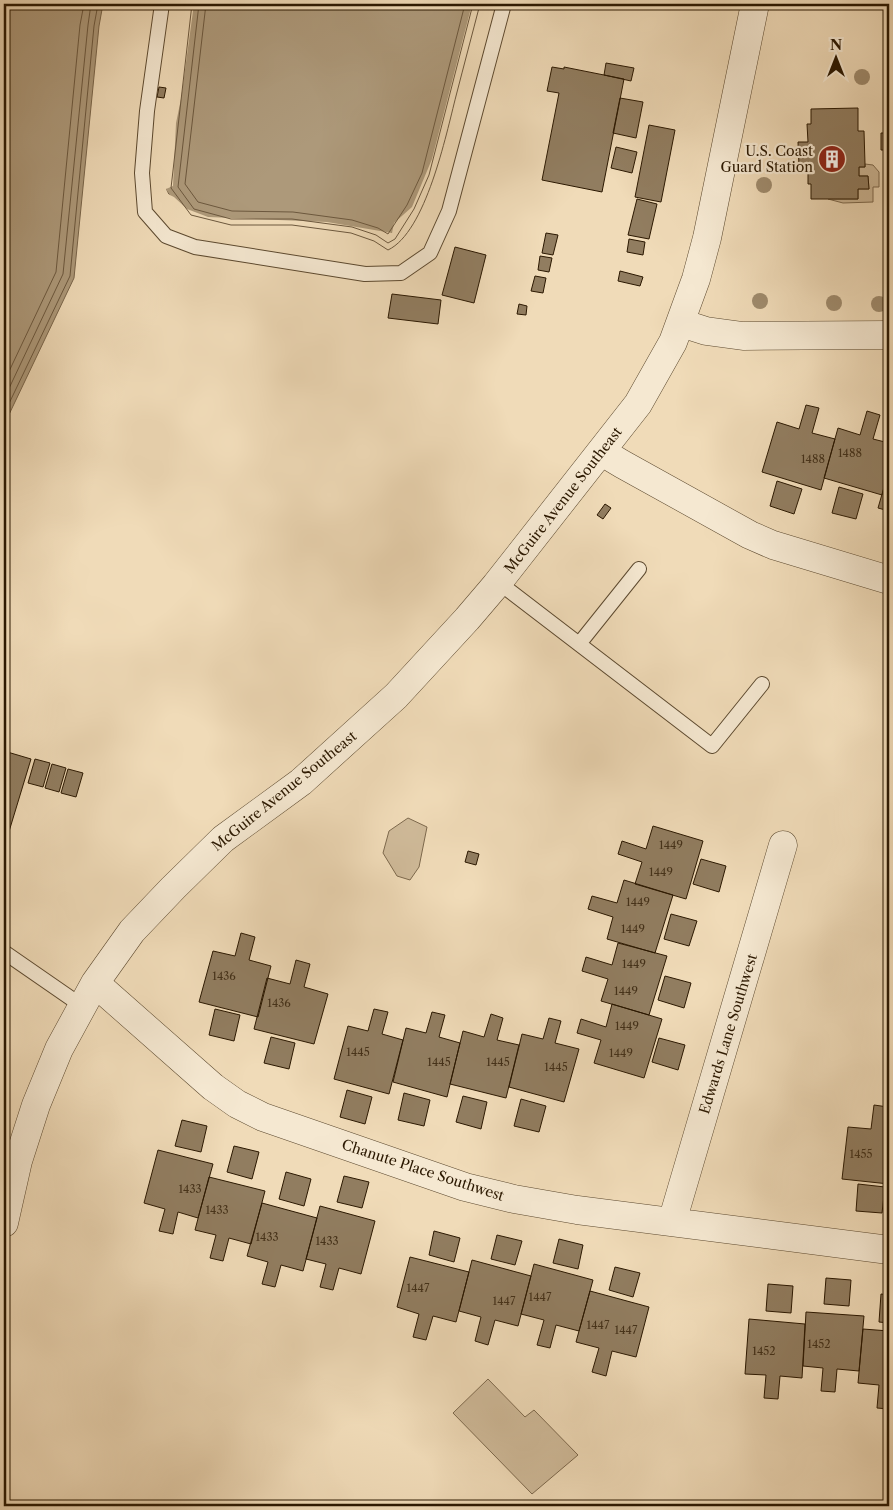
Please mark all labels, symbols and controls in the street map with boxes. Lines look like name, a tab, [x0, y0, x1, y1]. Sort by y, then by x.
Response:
north arrow	[810, 32, 860, 82]
text: N	[830, 36, 842, 54]
place label: U.S. Coast Guard Station	[720, 142, 813, 176]
building icon: U.S. Coast Guard Station	[817, 144, 847, 174]
street label: McGuire Avenue Southeast	[500, 423, 626, 577]
house number: 1488	[838, 446, 862, 460]
house number: 1488	[801, 452, 825, 466]
street label: McGuire Avenue Southeast	[208, 727, 360, 855]
house number: 1449	[659, 838, 683, 852]
house number: 1449	[649, 865, 673, 879]
house number: 1449	[626, 895, 650, 909]
house number: 1449	[621, 922, 645, 936]
street label: Edwards Lane Southwest	[695, 952, 761, 1116]
house number: 1449	[622, 957, 646, 971]
house number: 1436	[212, 969, 236, 983]
house number: 1449	[614, 984, 638, 998]
house number: 1436	[267, 996, 291, 1010]
house number: 1449	[615, 1019, 639, 1033]
house number: 1445	[346, 1045, 370, 1059]
house number: 1449	[609, 1046, 633, 1060]
house number: 1445	[427, 1055, 451, 1069]
house number: 1445	[486, 1055, 510, 1069]
house number: 1445	[544, 1060, 568, 1074]
street label: Chanute Place Southwest	[340, 1135, 506, 1205]
house number: 1455	[850, 1147, 872, 1161]
house number: 1433	[178, 1182, 202, 1196]
house number: 1433	[205, 1203, 229, 1217]
house number: 1433	[255, 1230, 279, 1244]
house number: 1433	[315, 1234, 339, 1248]
house number: 1447	[407, 1281, 430, 1295]
house number: 1447	[529, 1290, 552, 1304]
house number: 1447	[493, 1294, 516, 1308]
house number: 1447	[587, 1318, 610, 1332]
house number: 1447	[615, 1323, 638, 1337]
house number: 1452	[807, 1337, 831, 1351]
house number: 1452	[752, 1344, 776, 1358]

